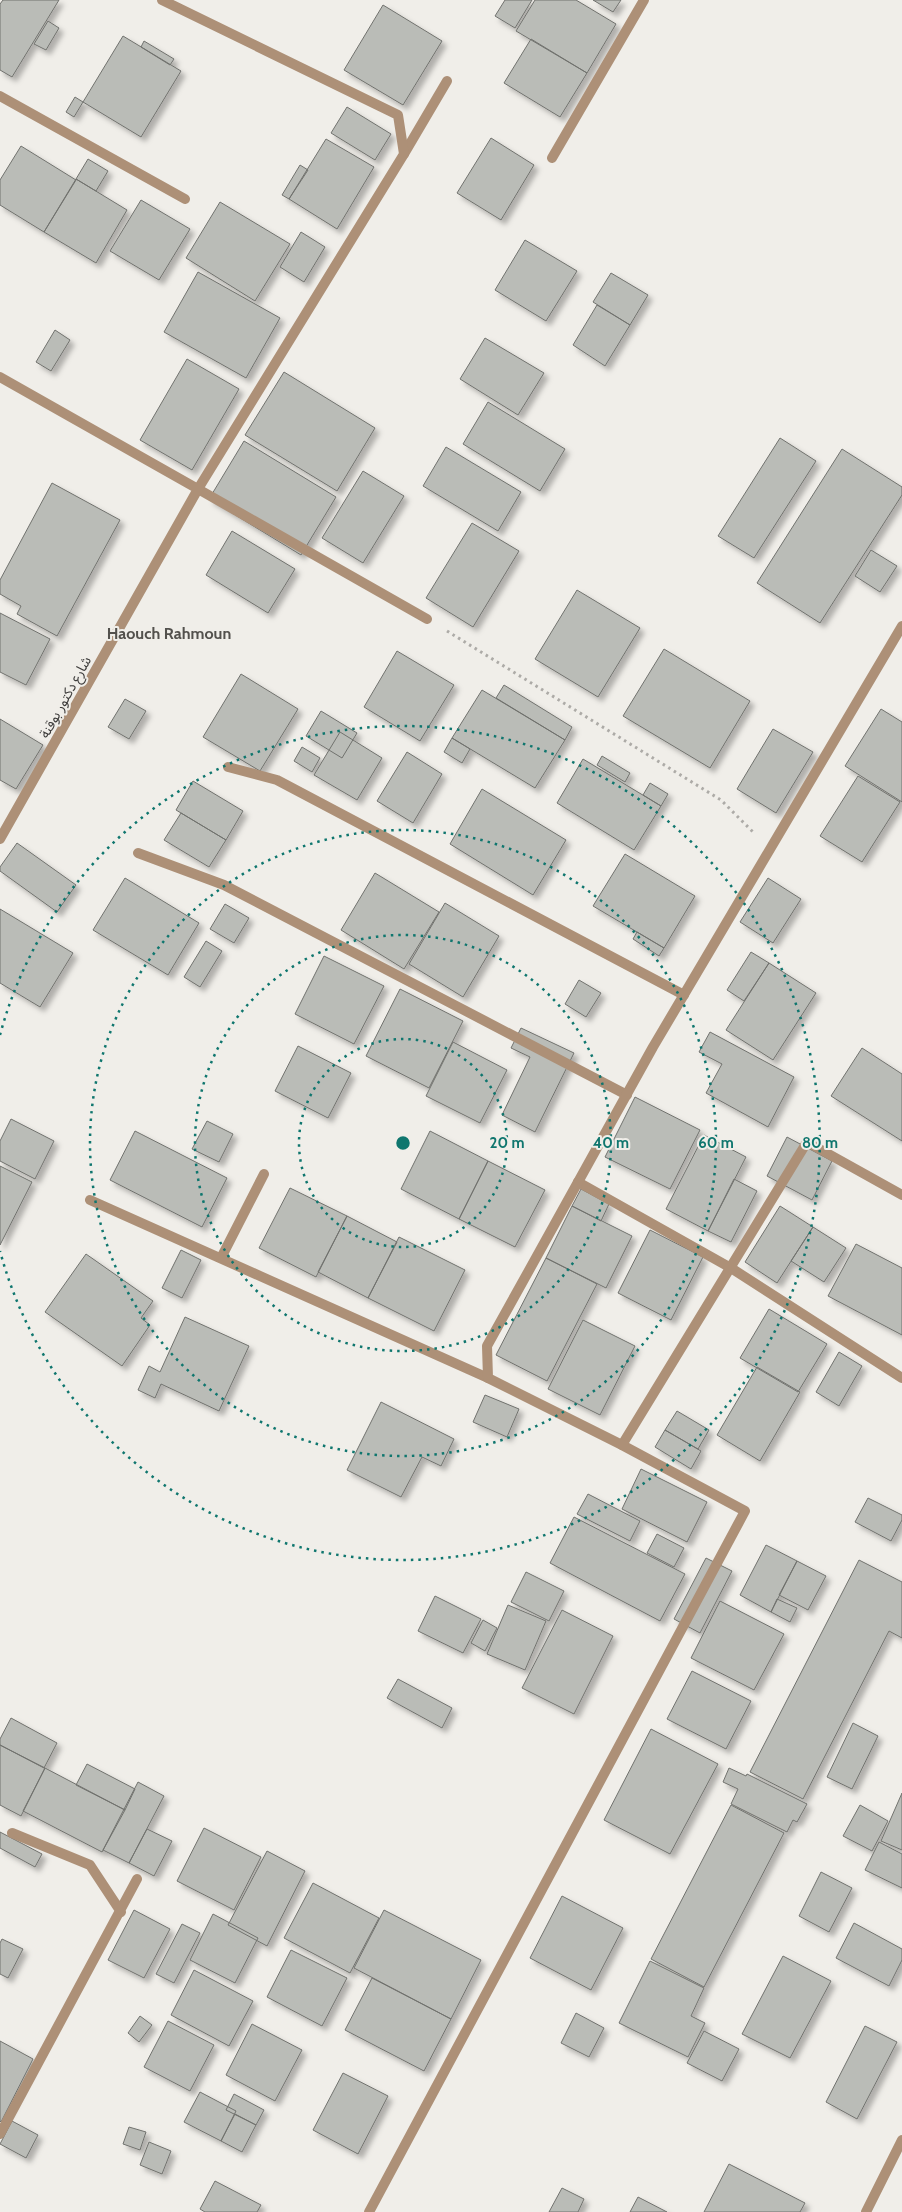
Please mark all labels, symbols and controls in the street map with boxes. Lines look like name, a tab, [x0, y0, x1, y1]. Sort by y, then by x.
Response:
district label: Haouch Rahmoun	[107, 624, 231, 643]
street label: شارع دكتور بوقنة	[35, 653, 97, 742]
centre of rings	[394, 1134, 412, 1152]
text: 20 m	[490, 1134, 524, 1152]
text: 40 m	[593, 1134, 629, 1152]
text: 60 m	[698, 1134, 734, 1152]
text: 80 m	[802, 1134, 838, 1152]

